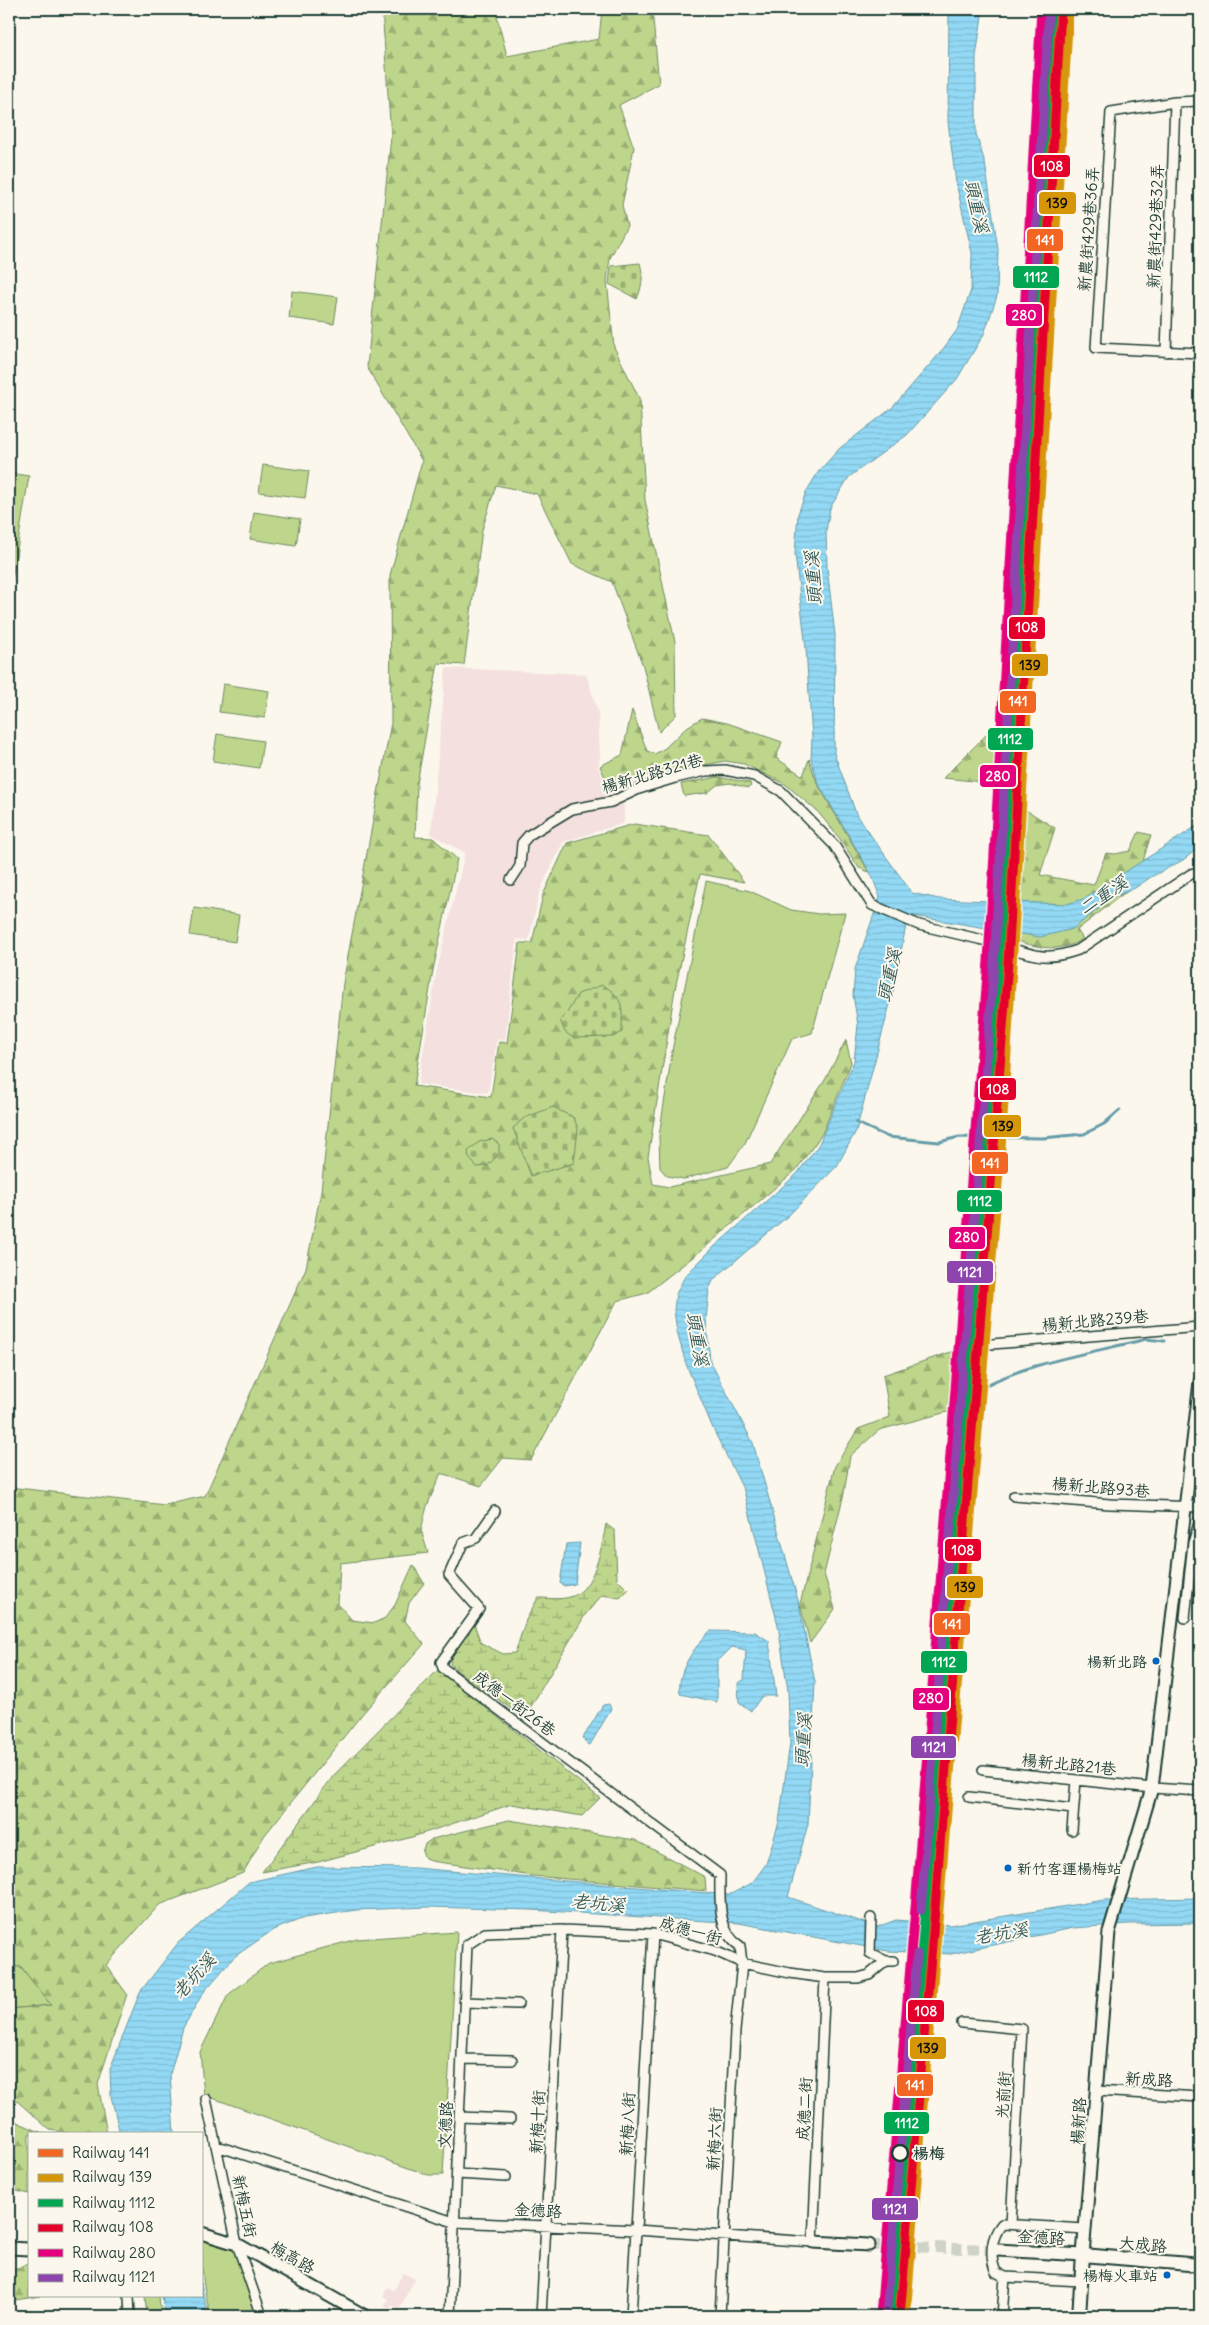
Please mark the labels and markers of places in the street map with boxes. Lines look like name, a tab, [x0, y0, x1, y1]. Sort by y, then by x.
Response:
place label: 楊新北路	[1087, 1652, 1147, 1671]
marker: 楊新北路	[1151, 1656, 1161, 1666]
place label: 新竹客運楊梅站	[1017, 1859, 1122, 1878]
marker: 新竹客運楊梅站	[1003, 1863, 1013, 1873]
place label: 楊梅	[913, 2143, 945, 2163]
marker: 楊梅	[891, 2144, 909, 2162]
place label: 楊梅火車站	[1083, 2266, 1158, 2285]
marker: 楊梅火車站	[1162, 2270, 1172, 2280]

